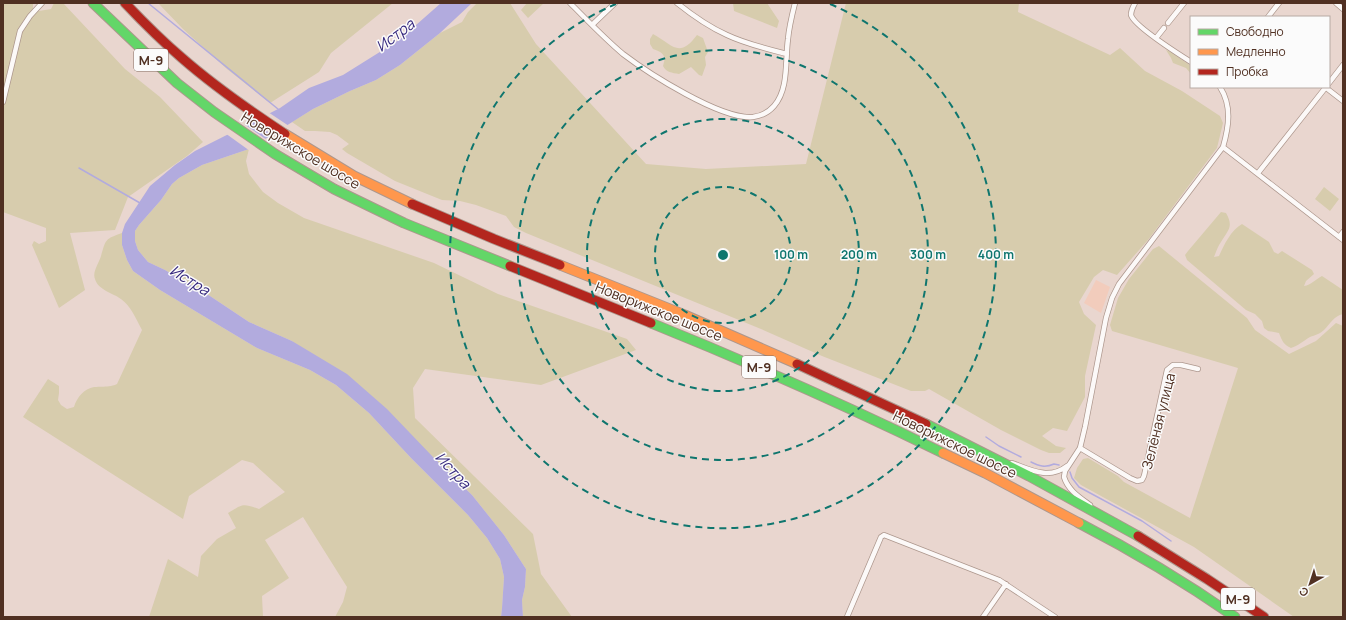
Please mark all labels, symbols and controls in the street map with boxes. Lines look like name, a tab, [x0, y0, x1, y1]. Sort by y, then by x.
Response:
water label: Истра	[371, 13, 419, 56]
legend	[1190, 16, 1330, 88]
text: Свободно	[1226, 23, 1284, 40]
text: Медленно	[1226, 43, 1286, 60]
road number: М-9	[134, 49, 168, 71]
text: Пробка	[1226, 63, 1268, 80]
street label: Новорижское шоссе	[238, 107, 364, 193]
text: 100 m	[774, 246, 808, 263]
text: 200 m	[841, 246, 877, 263]
text: 300 m	[910, 246, 946, 263]
text: 400 m	[978, 246, 1014, 263]
centre of rings	[716, 248, 730, 262]
water label: Истра	[166, 260, 214, 301]
street label: Новорижское шоссе	[593, 277, 725, 345]
road number: М-9	[742, 356, 776, 378]
street label: Зелёная улица	[1137, 371, 1179, 471]
street label: Новорижское шоссе	[890, 406, 1020, 482]
water label: Истра	[431, 447, 476, 493]
north arrow	[1290, 564, 1330, 604]
text: С	[1296, 584, 1311, 601]
road number: М-9	[1221, 588, 1255, 610]

